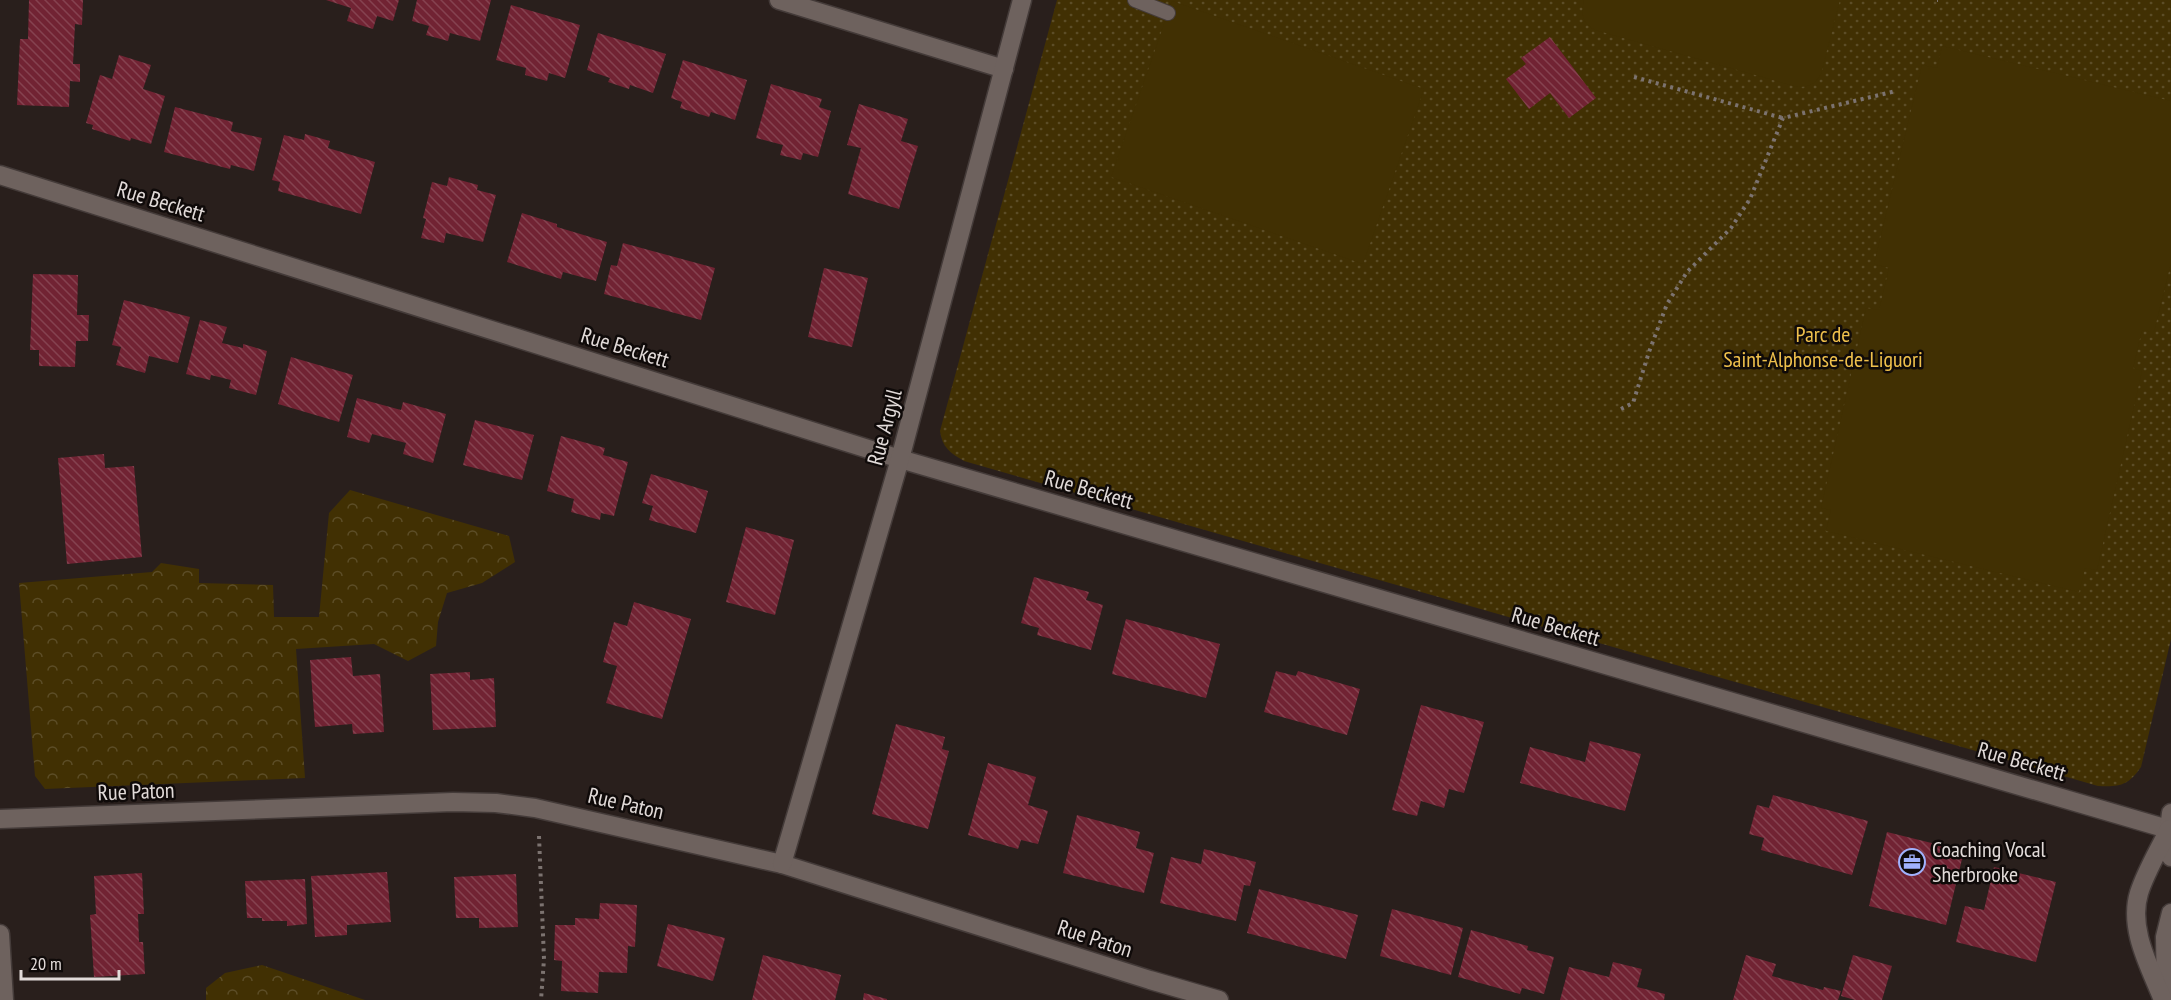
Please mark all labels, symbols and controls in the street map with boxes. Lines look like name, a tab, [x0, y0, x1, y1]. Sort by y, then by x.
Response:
street label: Rue Beckett	[114, 174, 208, 228]
street label: Rue Beckett	[578, 320, 672, 374]
park label: Parc de Saint-Alphonse-de-Liguori	[1723, 320, 1923, 373]
street label: Rue Argyll	[860, 385, 908, 468]
street label: Rue Beckett	[1042, 463, 1136, 515]
street label: Rue Beckett	[1509, 600, 1603, 652]
street label: Rue Beckett	[1975, 735, 2069, 787]
street label: Rue Paton	[97, 776, 175, 806]
street label: Rue Paton	[585, 781, 667, 825]
place label: Coaching Vocal Sherbrooke	[1932, 835, 2047, 888]
office icon: Coaching Vocal Sherbrooke	[1897, 847, 1927, 877]
street label: Rue Paton	[1054, 913, 1136, 963]
scale bar	[21, 943, 118, 981]
text: 20 m	[30, 952, 62, 975]

